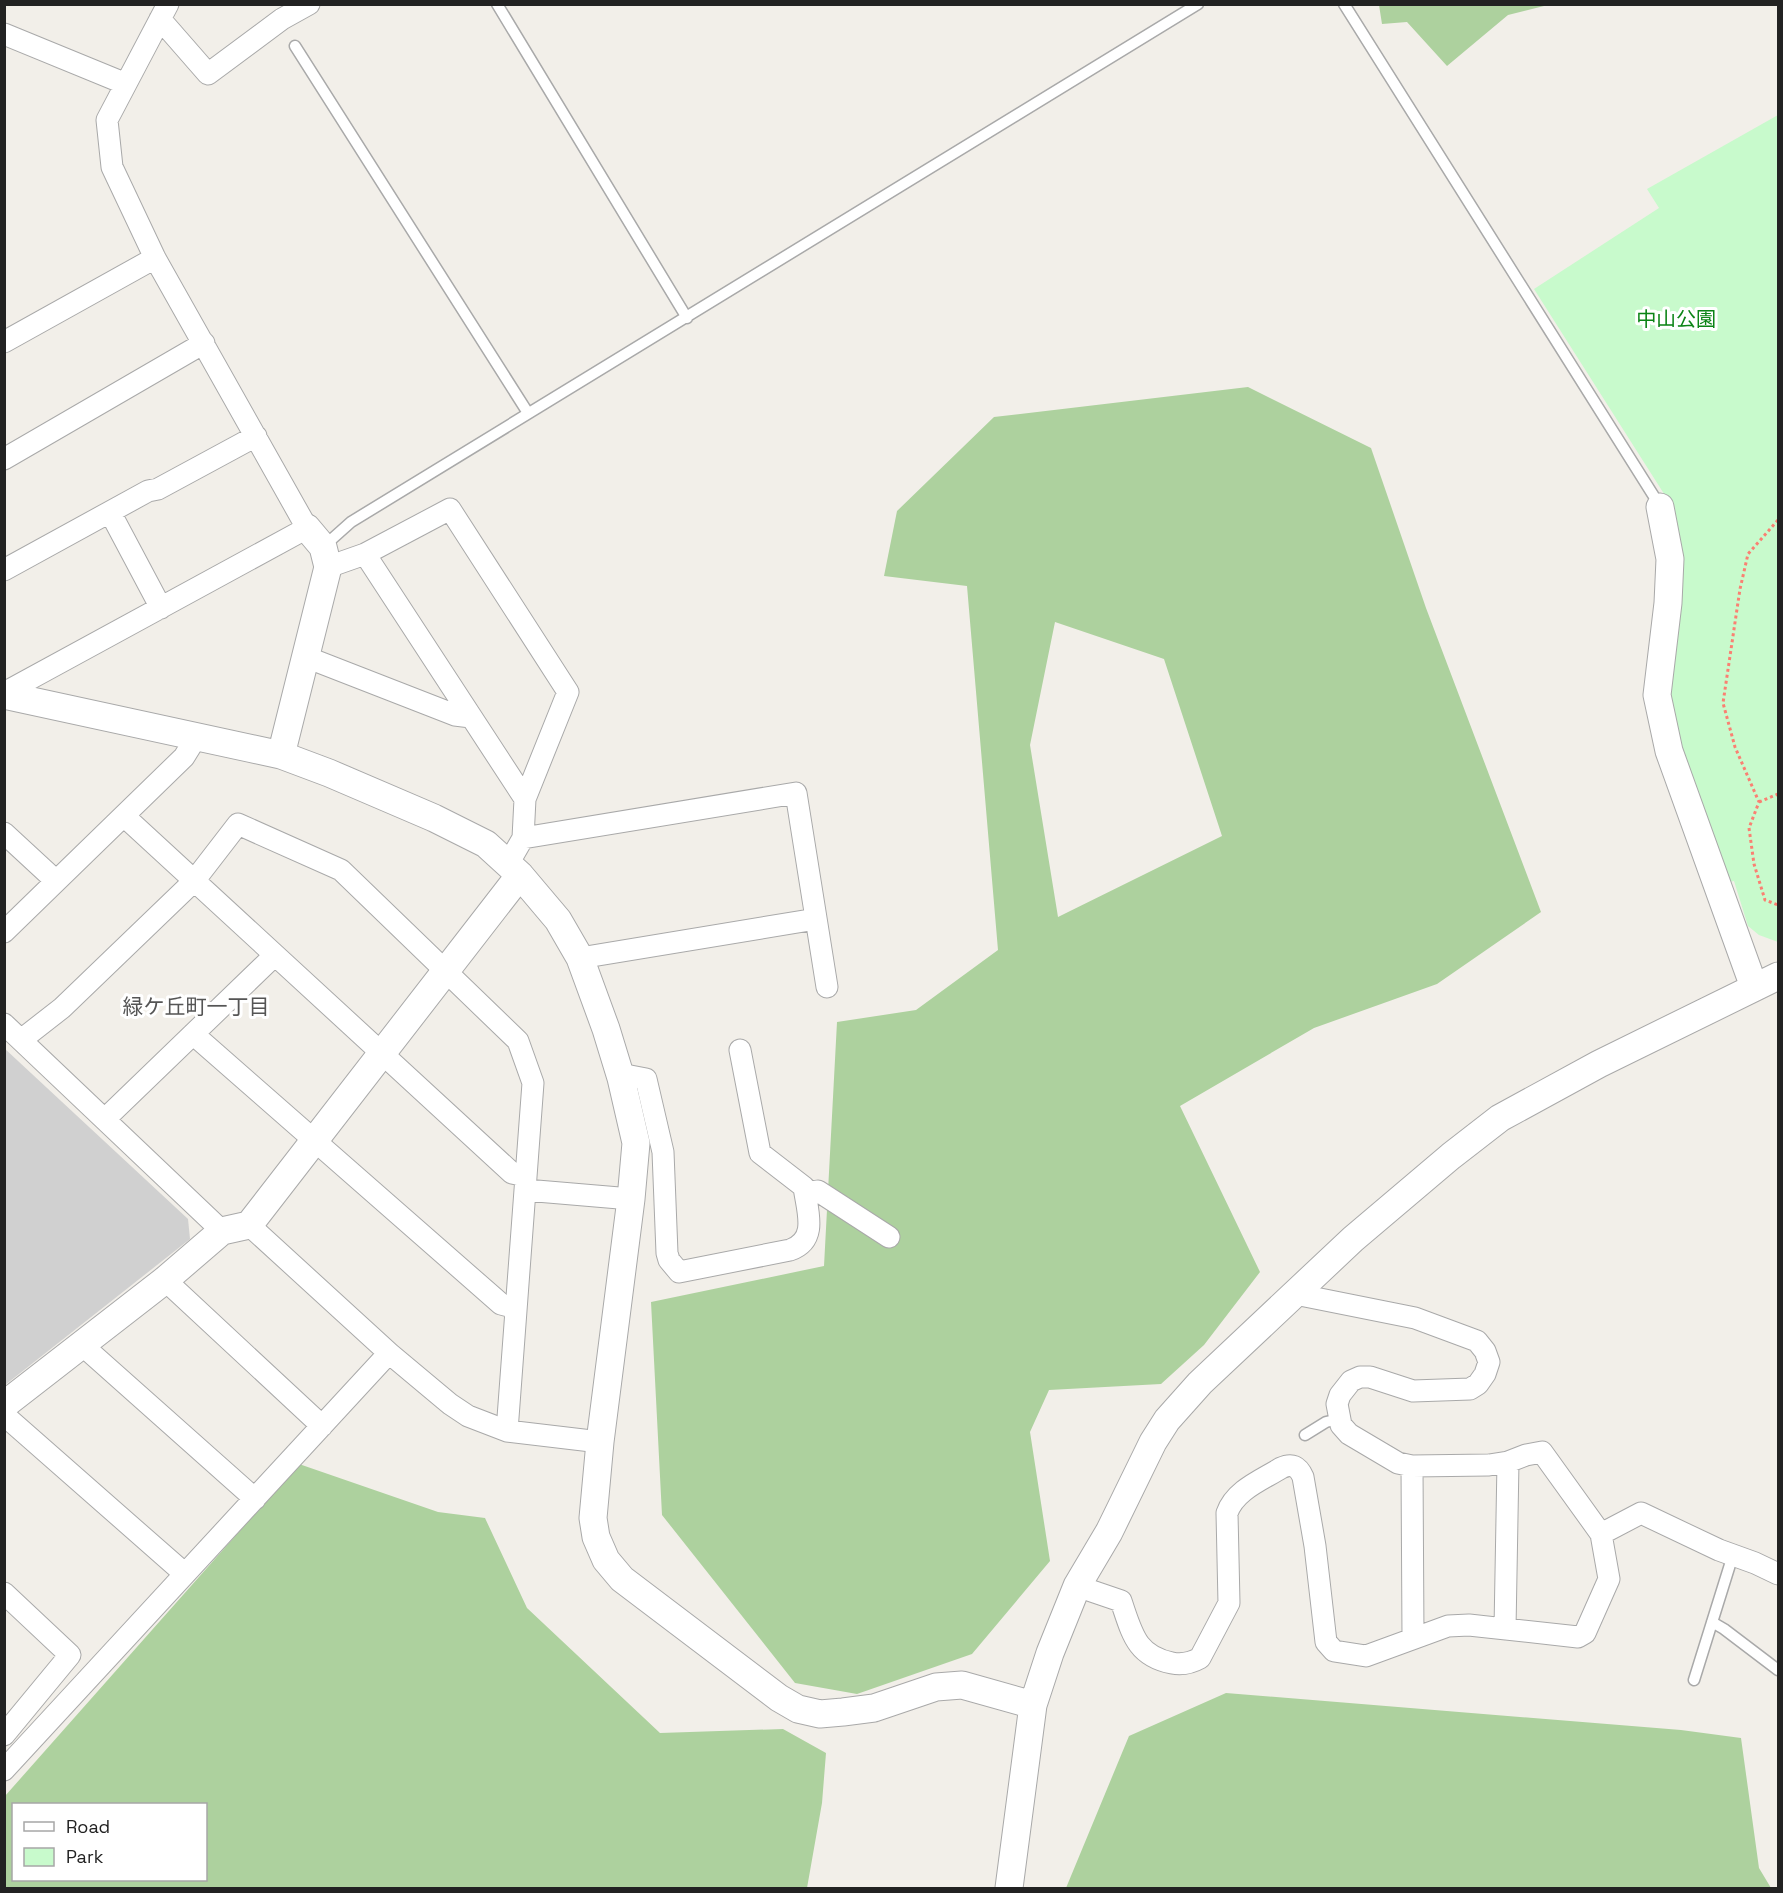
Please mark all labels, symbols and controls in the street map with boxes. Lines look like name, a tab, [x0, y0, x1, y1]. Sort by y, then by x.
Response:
park label: 中山公園	[1636, 306, 1716, 332]
district label: 緑ケ丘町一丁目	[123, 993, 270, 1020]
legend	[12, 1803, 207, 1881]
text: Road	[66, 1815, 110, 1838]
text: Park	[66, 1845, 104, 1868]

